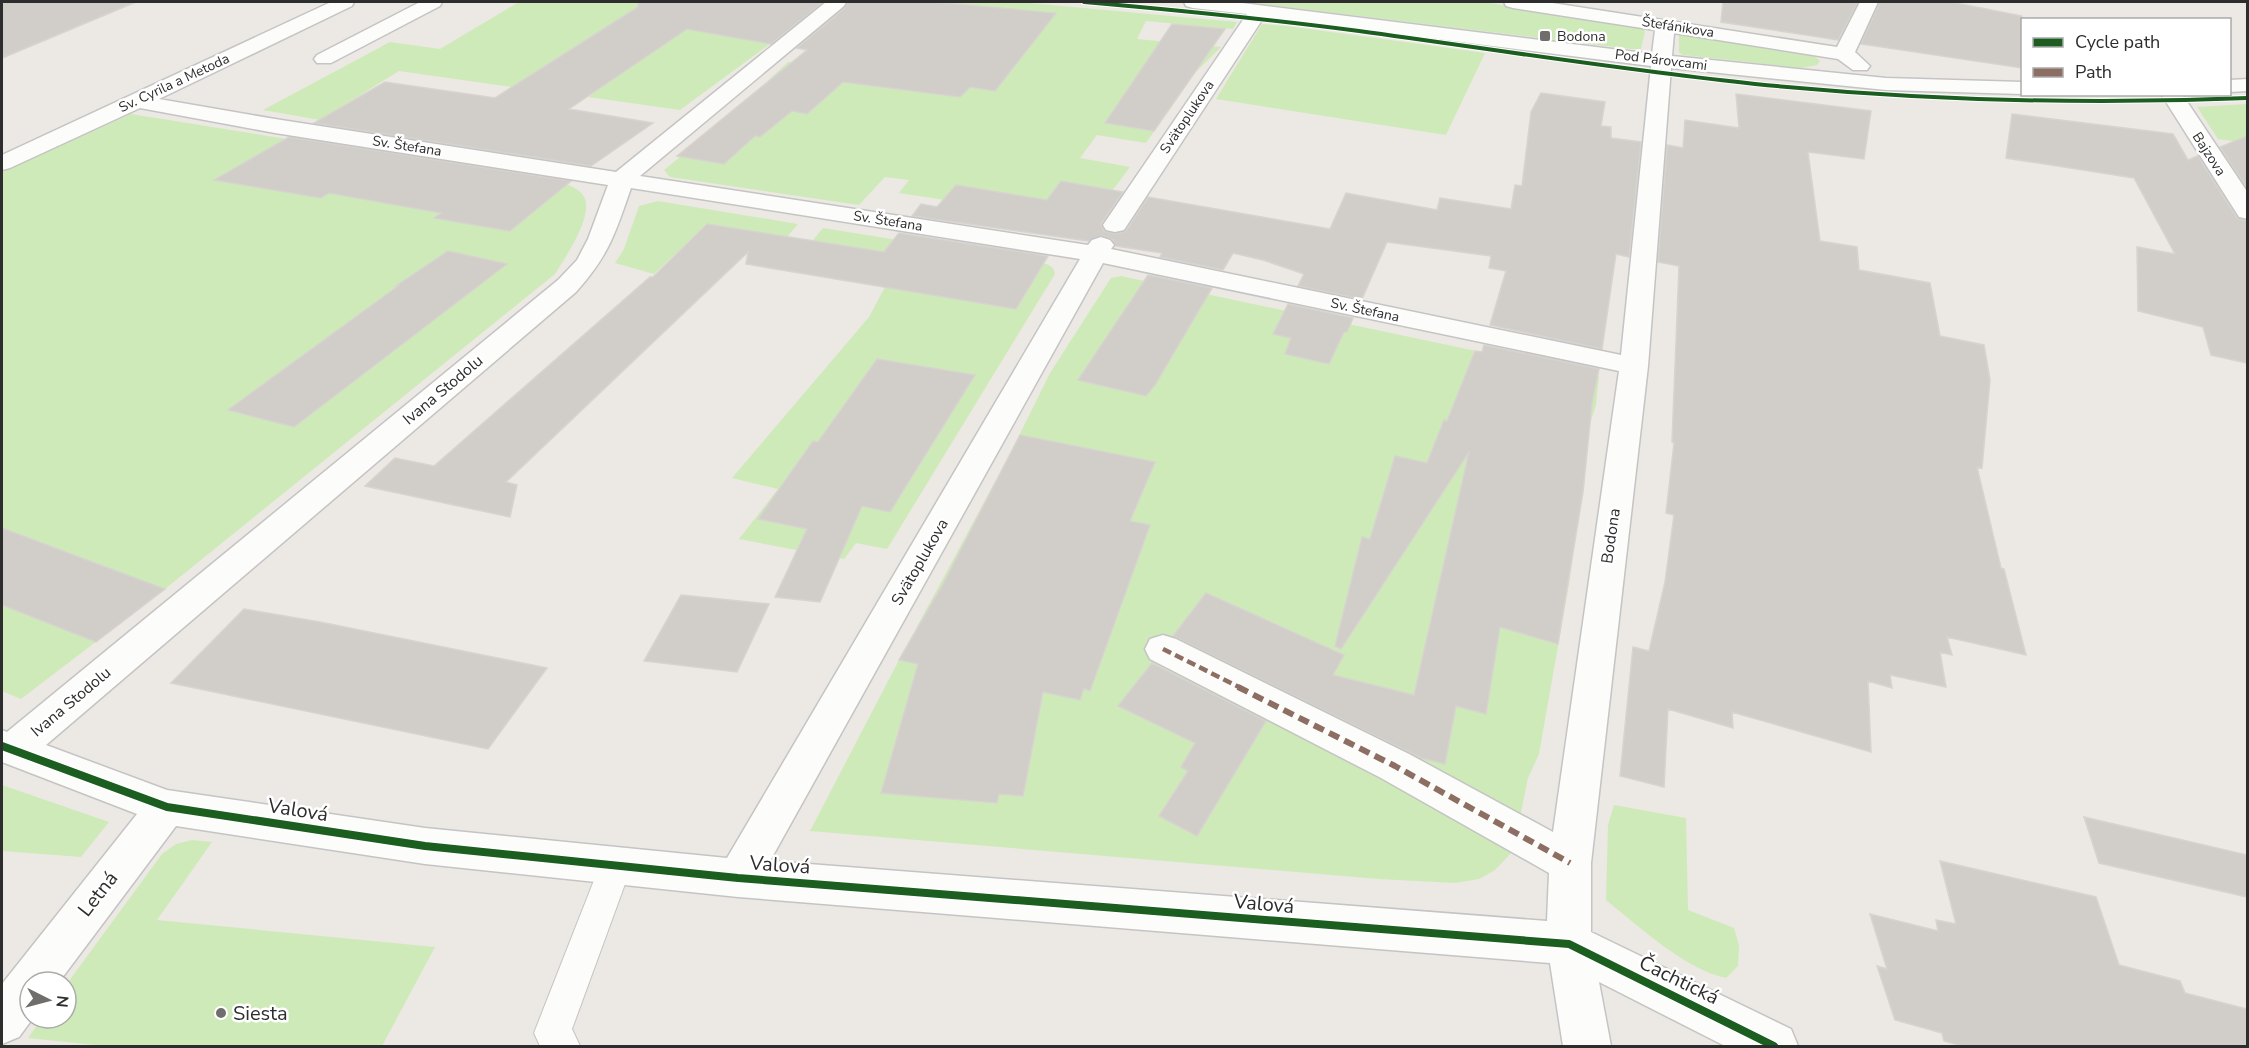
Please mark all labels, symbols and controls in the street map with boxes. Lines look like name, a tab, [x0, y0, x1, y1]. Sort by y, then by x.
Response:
street label: Štefánikova	[1640, 12, 1716, 42]
legend	[2021, 18, 2231, 96]
place label: Bodona	[1557, 27, 1606, 46]
marker: Bodona	[1538, 29, 1552, 43]
text: Cycle path	[2075, 30, 2160, 54]
street label: Pod Párovcami	[1614, 45, 1708, 75]
street label: Sv. Cyrila a Metoda	[116, 49, 232, 117]
text: Path	[2075, 60, 2112, 84]
street label: Svätoplukova	[1155, 77, 1219, 157]
street label: Bajzova	[2188, 128, 2230, 180]
street label: Sv. Štefana	[371, 131, 443, 161]
street label: Sv. Štefana	[852, 206, 924, 236]
street label: Sv. Štefana	[1329, 293, 1401, 327]
street label: Ivana Stodolu	[398, 350, 488, 430]
street label: Bodona	[1596, 507, 1626, 565]
street label: Svätoplukova	[886, 515, 954, 609]
street label: Ivana Stodolu	[26, 662, 116, 742]
street label: Valová	[265, 792, 330, 828]
street label: Valová	[748, 849, 811, 881]
street label: Letná	[72, 866, 124, 922]
street label: Valová	[1232, 888, 1295, 920]
street label: Čachtická	[1635, 949, 1723, 1011]
north arrow	[18, 970, 78, 1030]
text: N	[50, 994, 73, 1009]
place label: Siesta	[233, 1000, 288, 1027]
marker: Siesta	[214, 1006, 228, 1020]

